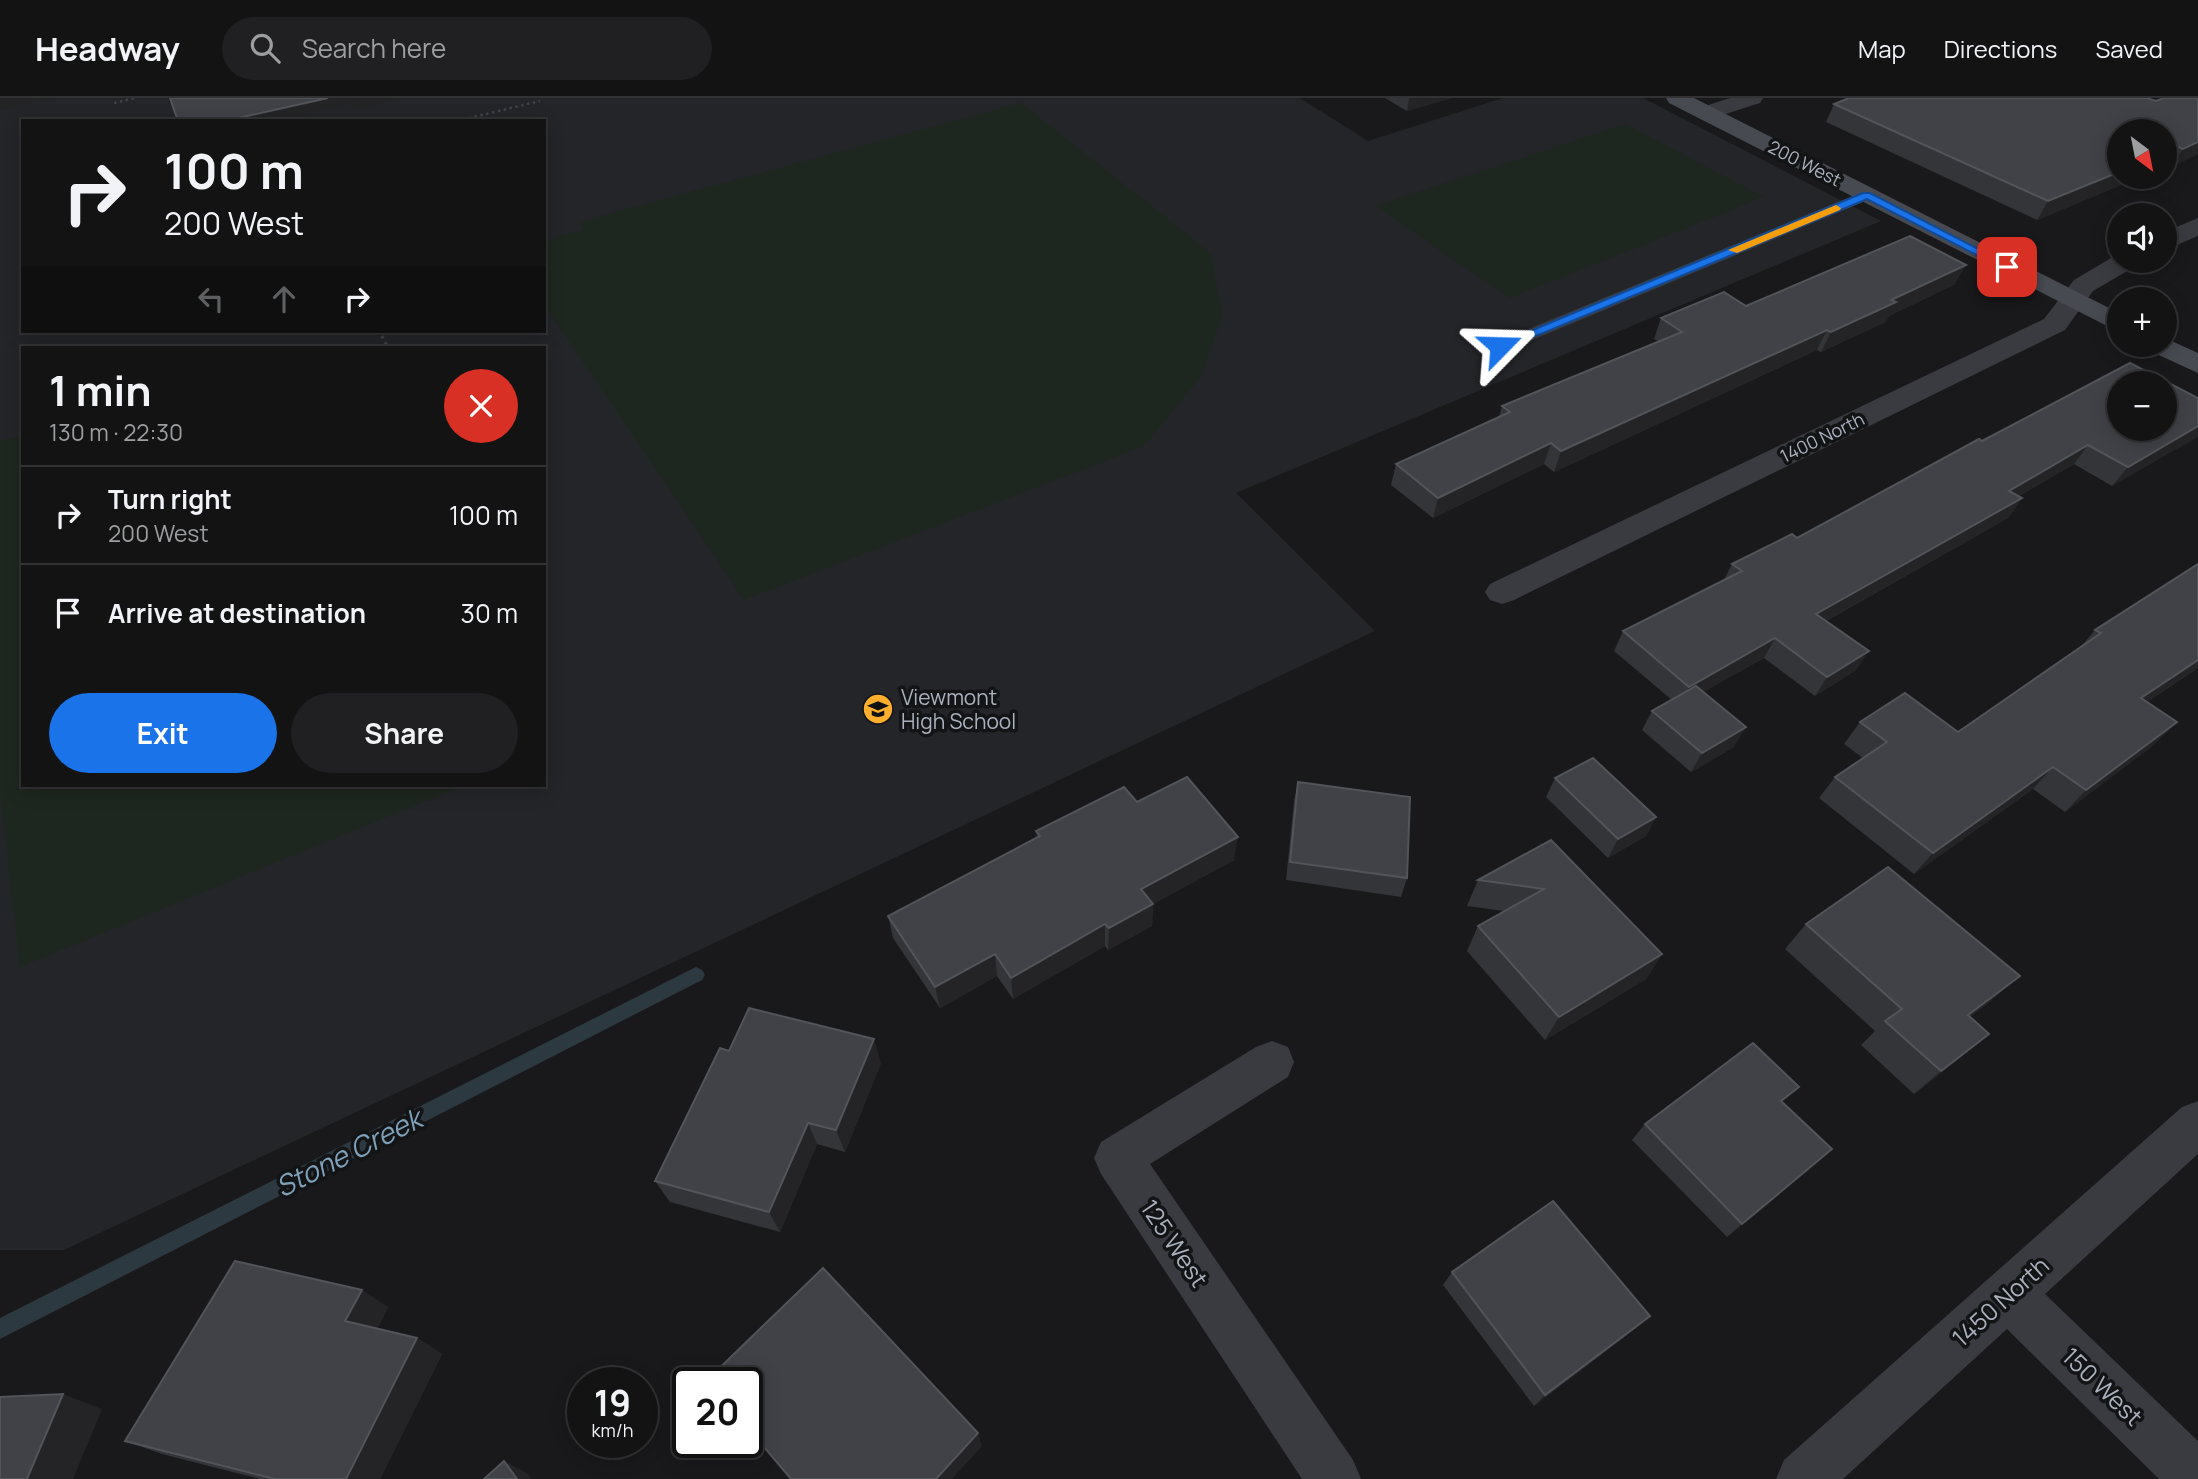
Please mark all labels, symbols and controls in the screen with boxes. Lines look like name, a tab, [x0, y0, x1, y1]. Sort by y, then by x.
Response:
search box	[222, 17, 712, 80]
text: Headway	[35, 26, 180, 71]
icon: search	[246, 29, 284, 67]
text: Search here	[302, 30, 446, 66]
text: Map	[1858, 32, 1906, 65]
text: Directions	[1944, 32, 2057, 65]
text: Saved	[2095, 32, 2163, 65]
north arrow	[2107, 119, 2177, 189]
map controls	[2107, 119, 2177, 441]
street label: 200 West	[1764, 134, 1846, 192]
text: 100 m	[164, 137, 304, 204]
icon: right	[49, 147, 140, 238]
text: 200 West	[164, 201, 304, 245]
button: sound	[2107, 203, 2177, 273]
pin	[1977, 237, 2037, 297]
icon: arrive	[1988, 248, 2026, 286]
icon: left	[192, 280, 230, 318]
icon: ahead	[265, 280, 303, 318]
icon: right	[338, 280, 376, 318]
button: +	[2107, 287, 2177, 357]
position arrow	[1463, 309, 1537, 383]
text: 1 min	[49, 361, 152, 419]
button: close	[444, 369, 518, 443]
button: −	[2107, 371, 2177, 441]
street label: 1400 North	[1776, 406, 1868, 468]
text: 130 m · 22:30	[49, 416, 183, 448]
text: Turn right	[108, 481, 232, 517]
icon: right	[49, 496, 87, 534]
text: 100 m	[449, 497, 518, 533]
text: 200 West	[108, 517, 209, 549]
icon: arrive	[49, 594, 87, 632]
text: Arrive at destination	[108, 595, 366, 631]
text: 30 m	[461, 595, 518, 631]
place label: Viewmont High School	[901, 683, 1016, 735]
school or university icon: Viewmont High School	[861, 692, 895, 726]
button: Exit	[49, 693, 277, 773]
button: Share	[291, 693, 518, 773]
water label: Stone Creek	[268, 1097, 431, 1205]
street label: 125 West	[1134, 1193, 1216, 1293]
street label: 1450 North	[1944, 1249, 2056, 1353]
street label: 150 West	[2056, 1339, 2150, 1433]
speed limit sign: 20	[672, 1367, 763, 1458]
text: 19	[594, 1379, 631, 1427]
text: km/h	[592, 1418, 633, 1442]

